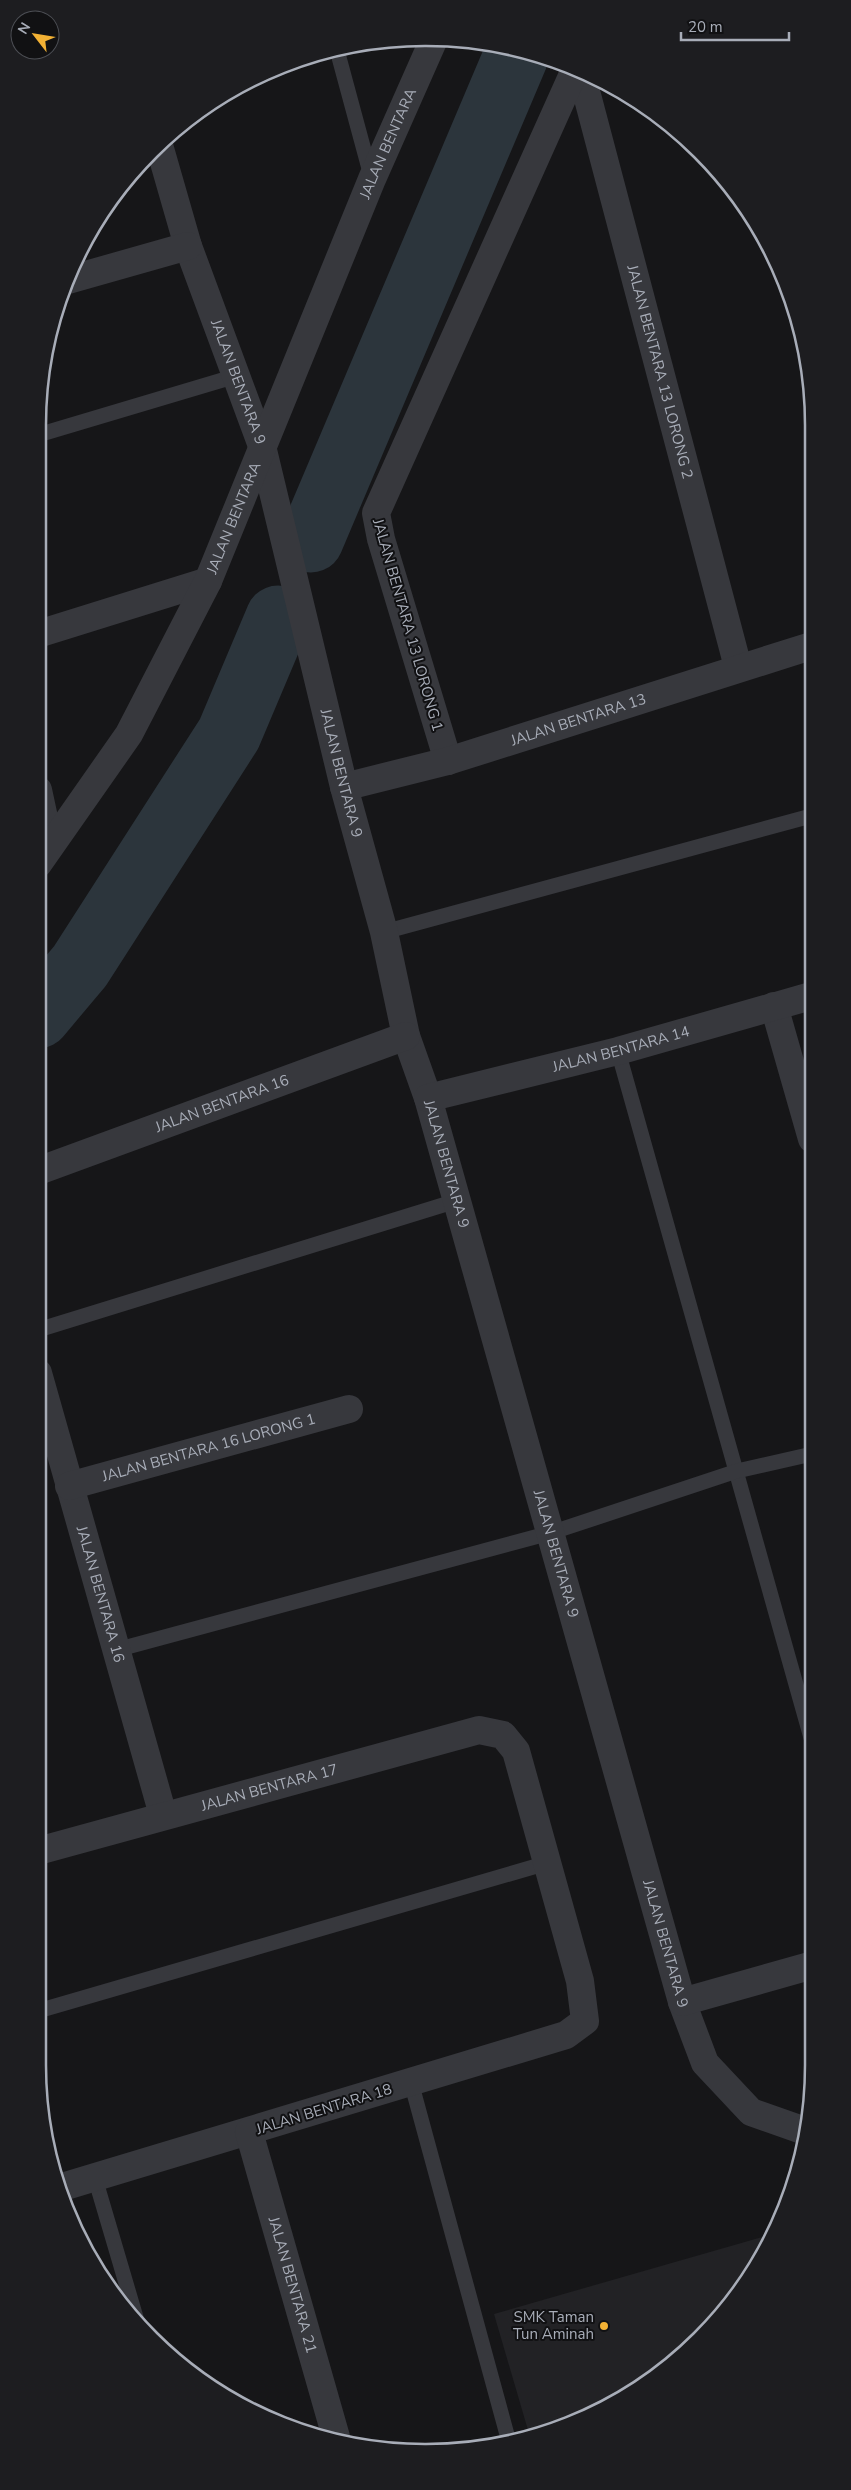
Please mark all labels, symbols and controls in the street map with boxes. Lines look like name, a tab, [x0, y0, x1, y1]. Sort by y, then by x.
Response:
north arrow	[10, 10, 60, 60]
scale bar	[681, 10, 788, 42]
text: 20 m	[688, 17, 723, 37]
text: N	[13, 19, 35, 38]
street label: JALAN BENTARA	[355, 85, 421, 203]
street label: JALAN BENTARA 13 LORONG 2	[622, 262, 698, 481]
street label: JALAN BENTARA 9	[206, 316, 271, 447]
street label: JALAN BENTARA	[202, 459, 266, 578]
street label: JALAN BENTARA 13 LORONG 1	[368, 515, 448, 734]
street label: JALAN BENTARA 13	[507, 689, 649, 751]
street label: JALAN BENTARA 9	[315, 706, 367, 840]
street label: JALAN BENTARA 14	[549, 1021, 692, 1077]
street label: JALAN BENTARA 16	[151, 1070, 292, 1138]
street label: JALAN BENTARA 9	[419, 1097, 474, 1230]
street label: JALAN BENTARA 16 LORONG 1	[99, 1409, 318, 1487]
street label: JALAN BENTARA 9	[528, 1487, 584, 1620]
street label: JALAN BENTARA 16	[71, 1523, 129, 1665]
street label: JALAN BENTARA 17	[198, 1759, 340, 1816]
street label: JALAN BENTARA 9	[638, 1876, 693, 2011]
street label: JALAN BENTARA 18	[253, 2079, 394, 2139]
street label: JALAN BENTARA 21	[263, 2213, 322, 2355]
place label: SMK Taman Tun Aminah	[513, 2307, 594, 2344]
marker: SMK Taman Tun Aminah	[598, 2320, 610, 2332]

